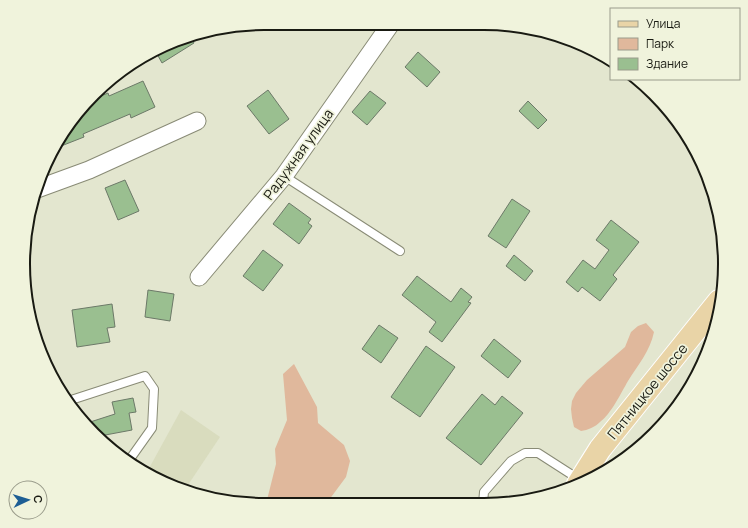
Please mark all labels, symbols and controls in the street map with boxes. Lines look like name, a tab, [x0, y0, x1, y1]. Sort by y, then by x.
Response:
legend	[610, 8, 740, 80]
text: Улица	[646, 15, 680, 32]
text: Парк	[646, 35, 675, 52]
text: Здание	[646, 55, 688, 72]
street label: Радужная улица	[259, 105, 337, 203]
street label: Пятницкое шоссе	[603, 339, 691, 443]
north arrow	[8, 480, 48, 520]
text: С	[31, 495, 46, 504]

